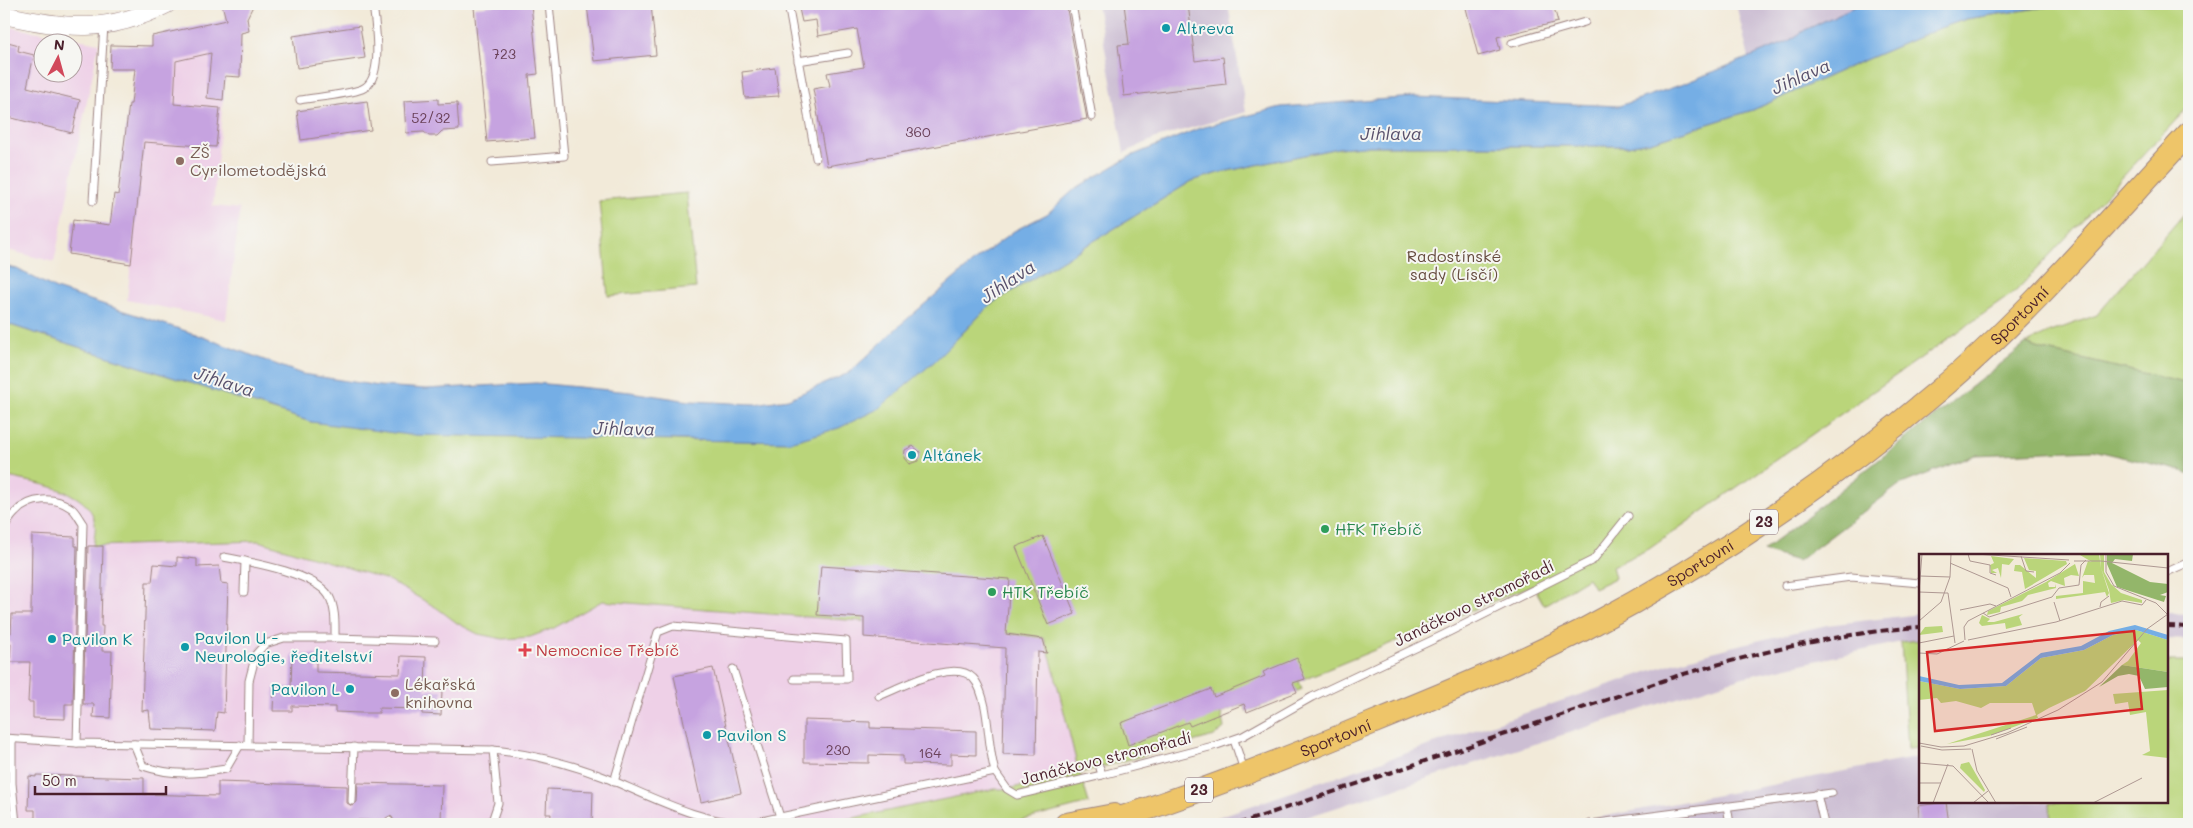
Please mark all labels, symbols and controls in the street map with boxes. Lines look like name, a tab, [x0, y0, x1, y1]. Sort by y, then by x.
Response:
place label: Altreva	[1176, 17, 1235, 38]
marker: Altreva	[1160, 22, 1172, 34]
north arrow	[32, 32, 82, 82]
text: N	[53, 35, 66, 55]
house number: 723	[492, 44, 516, 63]
water label: Jihlava	[1767, 53, 1834, 100]
house number: 52/32	[411, 108, 451, 127]
water label: Jihlava	[1360, 121, 1422, 145]
house number: 360	[905, 122, 931, 141]
place label: ZŠ Cyrilometodějská	[190, 141, 327, 180]
marker: ZŠ Cyrilometodějská	[174, 155, 186, 167]
park label: Radostínské sady (Lísčí)	[1407, 245, 1501, 284]
water label: Jihlava	[975, 254, 1040, 308]
street label: Sportovní	[1985, 281, 2053, 349]
water label: Jihlava	[191, 360, 258, 402]
water label: Jihlava	[593, 415, 655, 441]
place label: Altánek	[922, 444, 981, 465]
marker: Altánek	[906, 449, 918, 461]
road number: 23	[1750, 510, 1778, 534]
place label: HFK Třebíč	[1335, 518, 1422, 539]
marker: HFK Třebíč	[1319, 523, 1331, 535]
street label: Sportovní	[1662, 534, 1738, 591]
inset map	[1919, 554, 2168, 803]
street label: Janáčkovo stromořadí	[1390, 555, 1557, 651]
place label: HTK Třebíč	[1002, 581, 1089, 602]
marker: HTK Třebíč	[986, 586, 998, 598]
place label: Pavilon U - Neurologie, ředitelství	[195, 627, 373, 666]
place label: Pavilon K	[62, 628, 133, 649]
marker: Pavilon K	[46, 633, 58, 645]
place label: Nemocnice Třebíč	[536, 639, 679, 660]
marker: Pavilon U - Neurologie, ředitelství	[179, 641, 191, 653]
marker: Nemocnice Třebíč	[518, 643, 532, 657]
place label: Lékařská knihovna	[405, 673, 476, 712]
place label: Pavilon L	[271, 678, 341, 699]
marker: Pavilon L	[344, 683, 356, 695]
marker: Lékařská knihovna	[389, 687, 401, 699]
street label: Sportovní	[1297, 713, 1374, 761]
place label: Pavilon S	[717, 724, 787, 745]
street label: Janáčkovo stromořadí	[1018, 726, 1194, 789]
marker: Pavilon S	[701, 729, 713, 741]
house number: 230	[826, 740, 851, 759]
house number: 164	[919, 743, 942, 762]
scale bar	[35, 763, 166, 795]
text: 50 m	[42, 770, 77, 790]
road number: 23	[1185, 778, 1213, 802]

